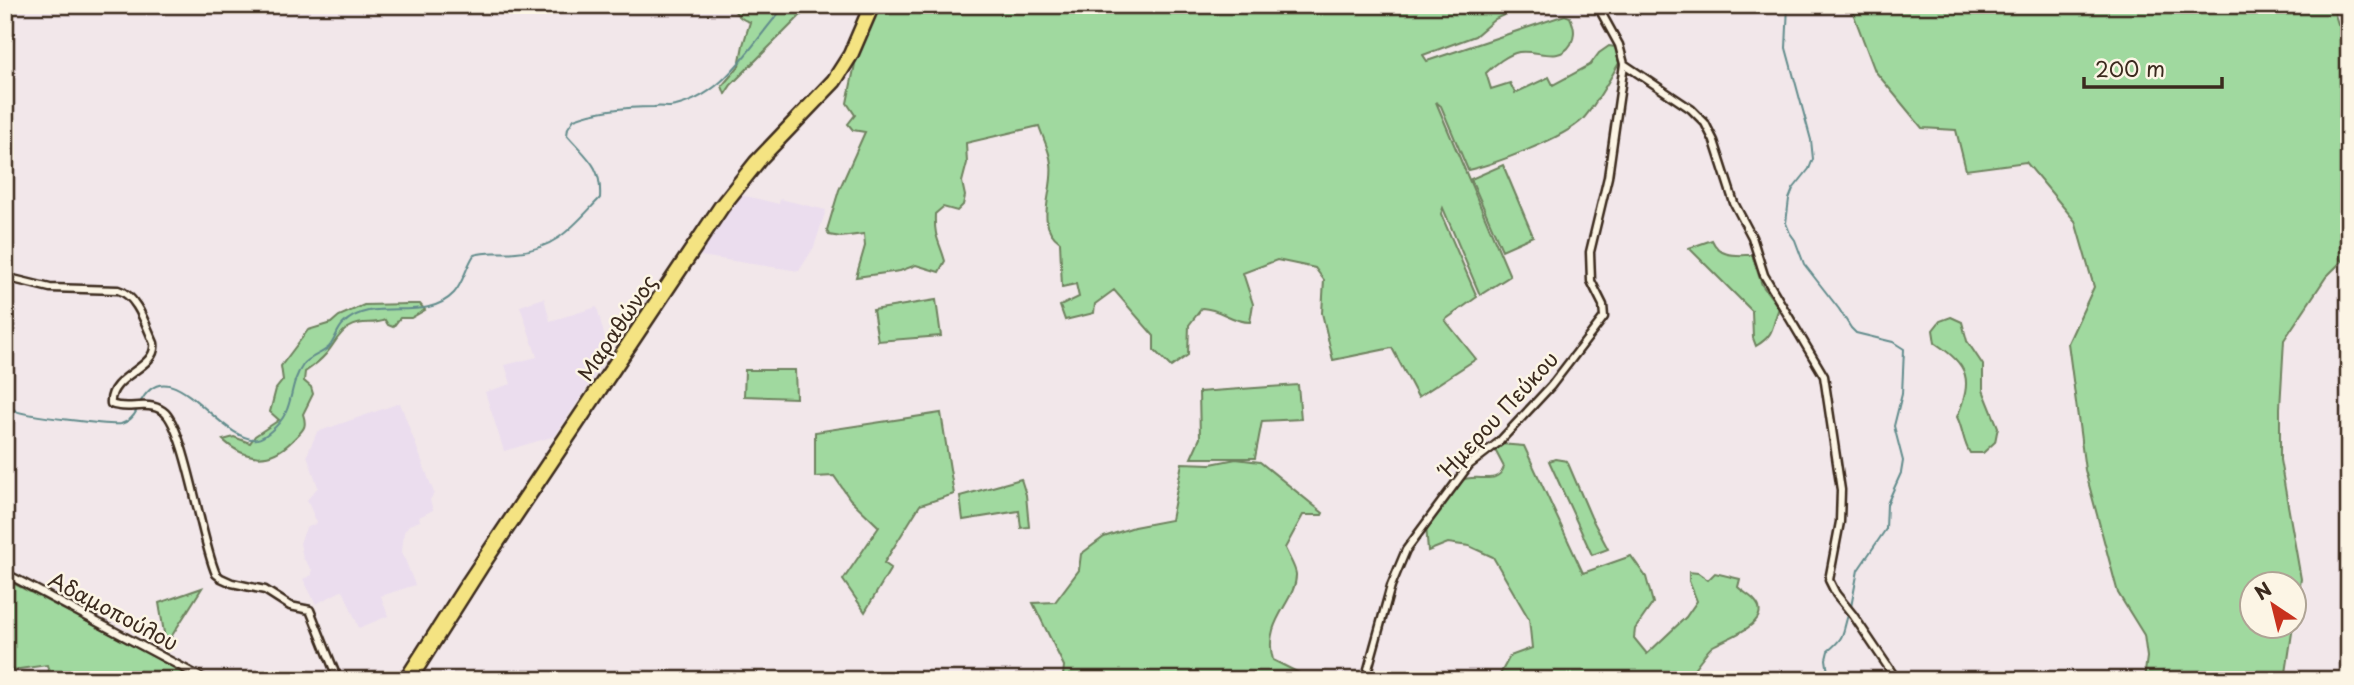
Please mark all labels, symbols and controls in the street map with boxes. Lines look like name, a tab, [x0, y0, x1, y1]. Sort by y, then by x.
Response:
scale bar	[2084, 46, 2223, 90]
text: 200 m	[2095, 52, 2165, 84]
street label: Μαραθώνος	[569, 267, 663, 387]
street label: Ήμερου Πεύκου	[1429, 343, 1565, 485]
street label: Αδαμοπούλου	[43, 562, 185, 658]
north arrow	[2238, 570, 2308, 640]
text: N	[2248, 574, 2277, 606]

